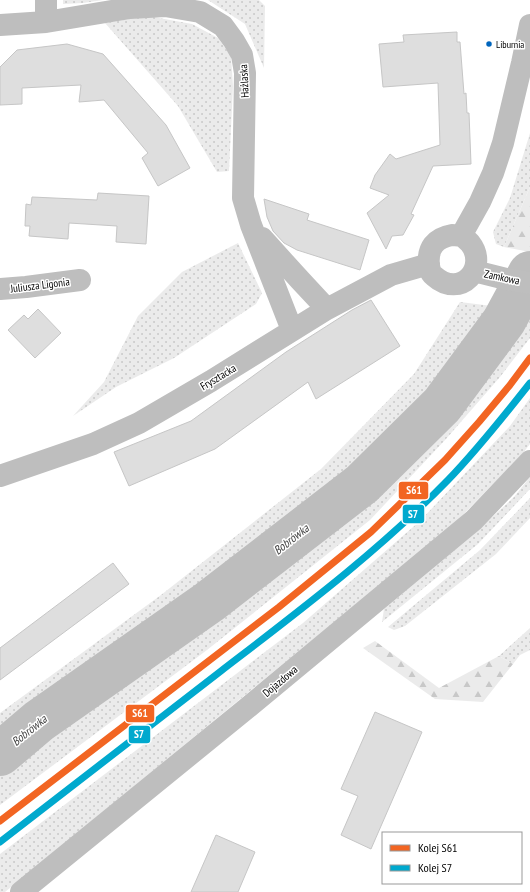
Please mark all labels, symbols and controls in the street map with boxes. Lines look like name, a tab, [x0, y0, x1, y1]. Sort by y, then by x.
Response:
place label: Liburnia	[496, 38, 524, 51]
marker: Liburnia	[484, 39, 494, 49]
street label: Hażlaska	[236, 64, 252, 98]
street label: Zamkowa	[483, 266, 521, 288]
street label: Juliusza Ligonia	[9, 274, 70, 296]
street label: Frysztacka	[198, 361, 238, 393]
line badge: S61	[398, 481, 429, 500]
text: S61	[406, 483, 422, 497]
line badge: S7	[402, 504, 425, 524]
text: S7	[408, 507, 418, 521]
water label: Bobrówka	[270, 520, 313, 558]
street label: Dojazdowa	[260, 662, 300, 700]
line badge: S61	[125, 704, 155, 723]
text: S61	[132, 706, 148, 720]
water label: Bobrówka	[8, 711, 51, 749]
line badge: S7	[128, 725, 151, 744]
text: S7	[134, 727, 144, 741]
legend	[382, 832, 522, 884]
text: Kolej S61	[418, 840, 457, 855]
text: Kolej S7	[418, 860, 452, 875]

